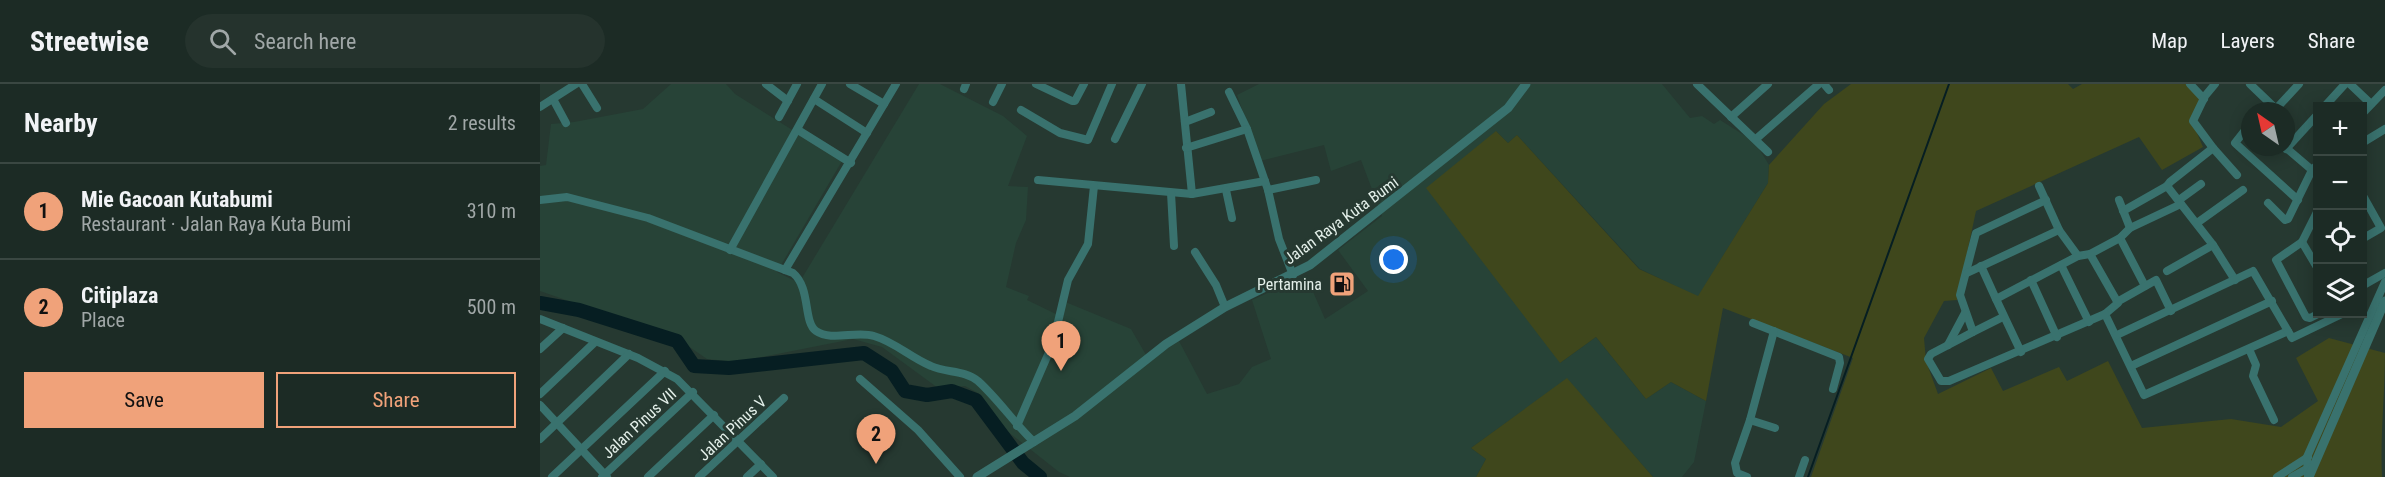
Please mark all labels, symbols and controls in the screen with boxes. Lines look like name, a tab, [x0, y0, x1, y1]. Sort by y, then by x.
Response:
search box	[185, 14, 605, 68]
text: Streetwise	[30, 25, 149, 58]
icon: search	[206, 25, 239, 58]
text: Search here	[254, 29, 356, 54]
text: Map	[2151, 29, 2188, 53]
text: Layers	[2221, 29, 2275, 53]
text: Share	[2308, 29, 2355, 53]
north arrow	[2241, 102, 2295, 156]
map controls	[2313, 102, 2367, 318]
button: +	[2313, 102, 2367, 156]
text: Nearby	[24, 108, 98, 138]
text: 2 results	[448, 111, 516, 135]
button: −	[2313, 156, 2367, 210]
street label: Jalan Raya Kuta Bumi	[1280, 173, 1402, 268]
text: Mie Gacoan Kutabumi	[81, 187, 273, 212]
text: 1	[38, 199, 49, 223]
text: 310 m	[467, 199, 516, 223]
button: locate	[2313, 210, 2367, 264]
text: Restaurant · Jalan Raya Kuta Bumi	[81, 212, 351, 236]
your location	[1379, 245, 1408, 274]
button: layers	[2313, 264, 2367, 318]
fuel station icon: Pertamina	[1327, 269, 1357, 299]
place label: Pertamina	[1257, 275, 1322, 294]
text: Citiplaza	[81, 283, 158, 308]
text: 2	[38, 295, 49, 319]
text: 500 m	[467, 295, 516, 319]
text: Place	[81, 308, 125, 332]
pin: 1	[1042, 322, 1080, 371]
button: Save	[24, 372, 264, 428]
button: Share	[276, 372, 516, 428]
street label: Jalan Pinus VII	[598, 384, 680, 462]
street label: Jalan Pinus V	[694, 392, 770, 465]
pin: 2	[856, 414, 896, 464]

